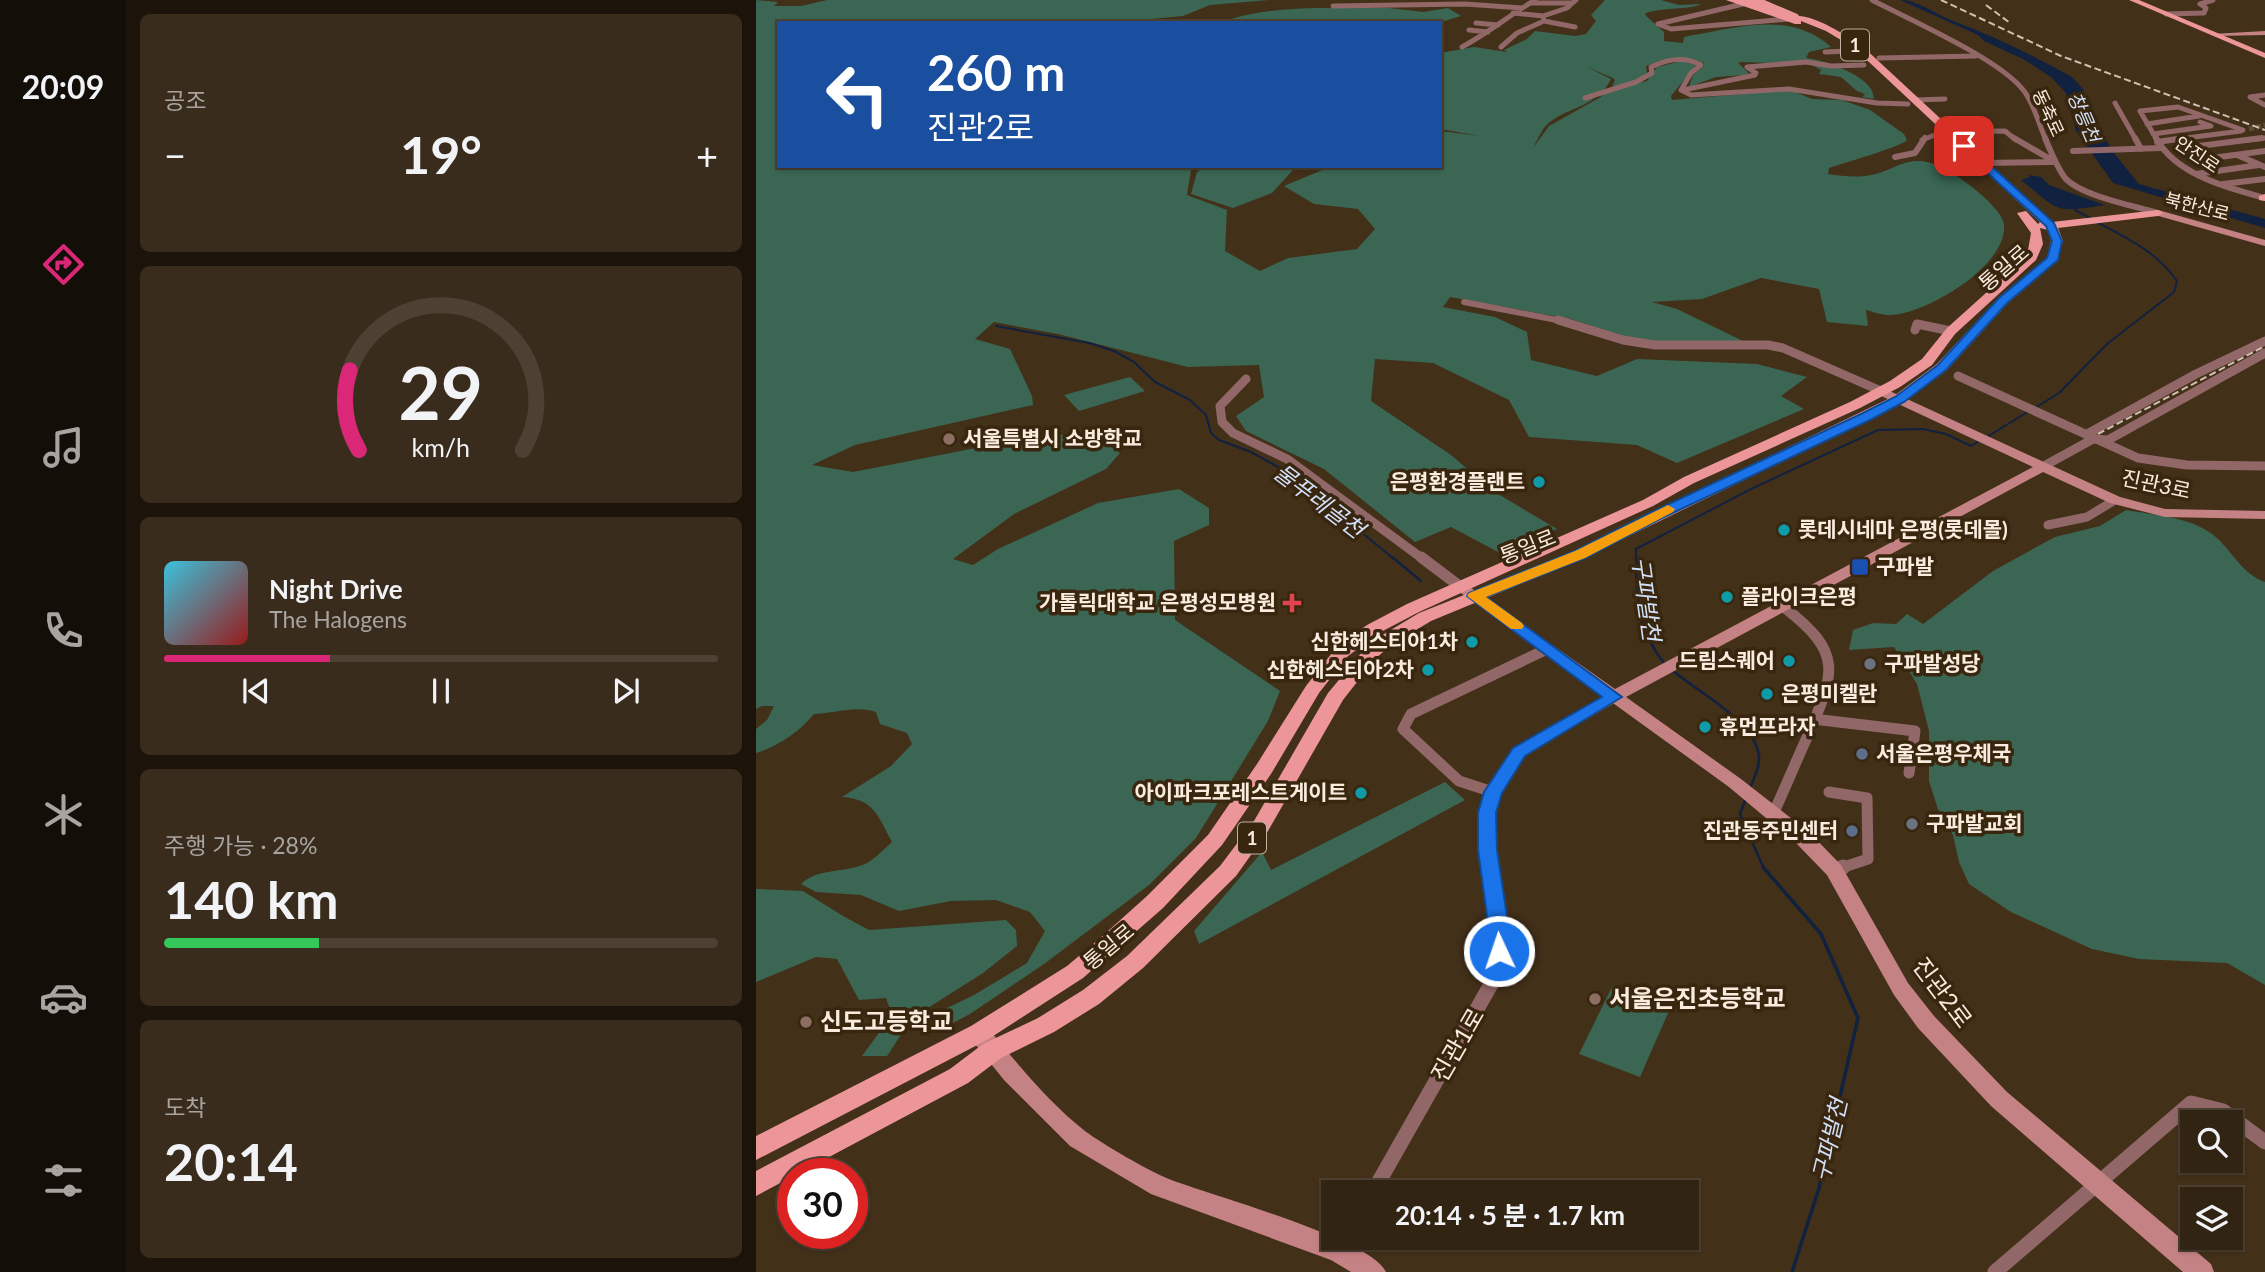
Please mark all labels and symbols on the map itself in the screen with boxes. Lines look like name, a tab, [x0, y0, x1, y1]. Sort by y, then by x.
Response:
road number: 1	[1841, 30, 1869, 60]
street label: 동축로	[2028, 85, 2069, 140]
water label: 창릉천	[2064, 88, 2106, 147]
pin	[1934, 116, 1994, 176]
street label: 안진로	[2171, 131, 2224, 177]
street label: 북한산로	[2162, 187, 2232, 225]
street label: 통일로	[1973, 238, 2033, 295]
place label: 서울특별시 소방학교	[963, 425, 1142, 450]
marker: 서울특별시 소방학교	[941, 431, 957, 447]
water label: 물푸레골천	[1269, 457, 1373, 545]
street label: 진관3로	[2119, 464, 2193, 503]
place label: 은평환경플랜트	[1390, 468, 1525, 493]
marker: 은평환경플랜트	[1531, 474, 1547, 490]
place label: 롯데시네마 은평(롯데몰)	[1798, 516, 2008, 541]
marker: 롯데시네마 은평(롯데몰)	[1776, 522, 1792, 538]
street label: 통일로	[1496, 523, 1559, 568]
place label: 구파발	[1876, 553, 1934, 578]
water label: 구파발천	[1627, 555, 1667, 646]
marker: 구파발	[1850, 557, 1870, 577]
place label: 플라이크은평	[1741, 583, 1857, 608]
place label: 가톨릭대학교 은평성모병원	[1039, 589, 1276, 614]
marker: 플라이크은평	[1719, 589, 1735, 605]
marker: 가톨릭대학교 은평성모병원	[1282, 593, 1302, 613]
place label: 신한헤스티아1차	[1311, 628, 1458, 653]
marker: 신한헤스티아1차	[1464, 634, 1480, 650]
place label: 드림스퀘어	[1678, 647, 1775, 672]
place label: 구파발성당	[1884, 650, 1981, 675]
marker: 드림스퀘어	[1781, 653, 1797, 669]
place label: 신한헤스티아2차	[1267, 656, 1414, 681]
marker: 구파발성당	[1862, 656, 1878, 672]
marker: 신한헤스티아2차	[1420, 662, 1436, 678]
place label: 은평미켈란	[1781, 680, 1878, 705]
marker: 은평미켈란	[1759, 686, 1775, 702]
place label: 휴먼프라자	[1719, 713, 1816, 738]
marker: 휴먼프라자	[1697, 719, 1713, 735]
place label: 서울은평우체국	[1876, 740, 2011, 765]
marker: 서울은평우체국	[1854, 746, 1870, 762]
place label: 아이파크포레스트게이트	[1134, 779, 1347, 804]
marker: 아이파크포레스트게이트	[1353, 785, 1369, 801]
place label: 구파발교회	[1926, 810, 2023, 835]
marker: 구파발교회	[1904, 816, 1920, 832]
place label: 진관동주민센터	[1703, 817, 1838, 842]
road number: 1	[1238, 822, 1266, 853]
marker: 진관동주민센터	[1844, 823, 1860, 839]
position arrow	[1462, 914, 1536, 988]
street label: 통일로	[1078, 918, 1138, 974]
street label: 진관2로	[1907, 951, 1979, 1033]
place label: 서울은진초등학교	[1609, 983, 1786, 1012]
marker: 서울은진초등학교	[1587, 991, 1603, 1007]
street label: 진관1로	[1424, 1002, 1489, 1086]
place label: 신도고등학교	[820, 1006, 952, 1035]
marker: 신도고등학교	[798, 1014, 814, 1030]
water label: 구파발천	[1806, 1093, 1853, 1184]
speed limit sign: 30	[777, 1158, 868, 1249]

